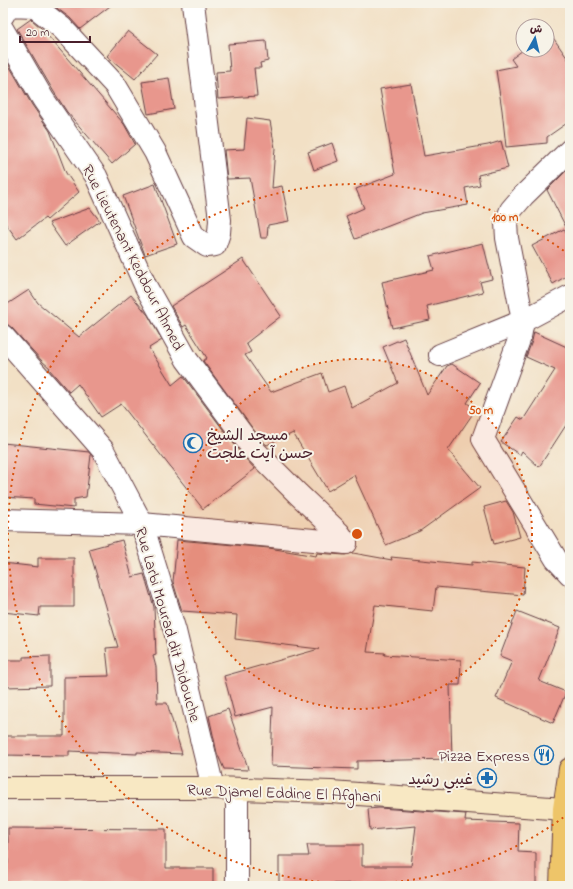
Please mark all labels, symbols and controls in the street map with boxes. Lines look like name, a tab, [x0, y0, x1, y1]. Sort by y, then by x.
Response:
scale bar	[20, 18, 90, 44]
north arrow	[515, 18, 555, 58]
text: ش	[529, 20, 543, 38]
text: 20 m	[26, 24, 49, 42]
street label: Rue Lieutenant Keddour Ahmed	[75, 161, 190, 355]
text: 100 m	[492, 209, 519, 227]
text: 50 m	[469, 402, 494, 420]
place label: مسجد الشيخ حسن آيت علجت	[207, 424, 313, 466]
mosque icon: مسجد الشيخ حسن آيت علجت	[182, 432, 204, 454]
street label: Rue Larbi Mourad dit Didouche	[128, 524, 207, 726]
centre of rings	[350, 527, 364, 541]
restaurant icon: Pizza Express	[533, 744, 555, 766]
place label: Pizza Express	[439, 745, 530, 769]
pharmacy icon: غيبي رشيد	[476, 767, 498, 789]
place label: غيبي رشيد	[408, 768, 473, 793]
street label: Rue Djamel Eddine El Afghani	[186, 779, 382, 809]

